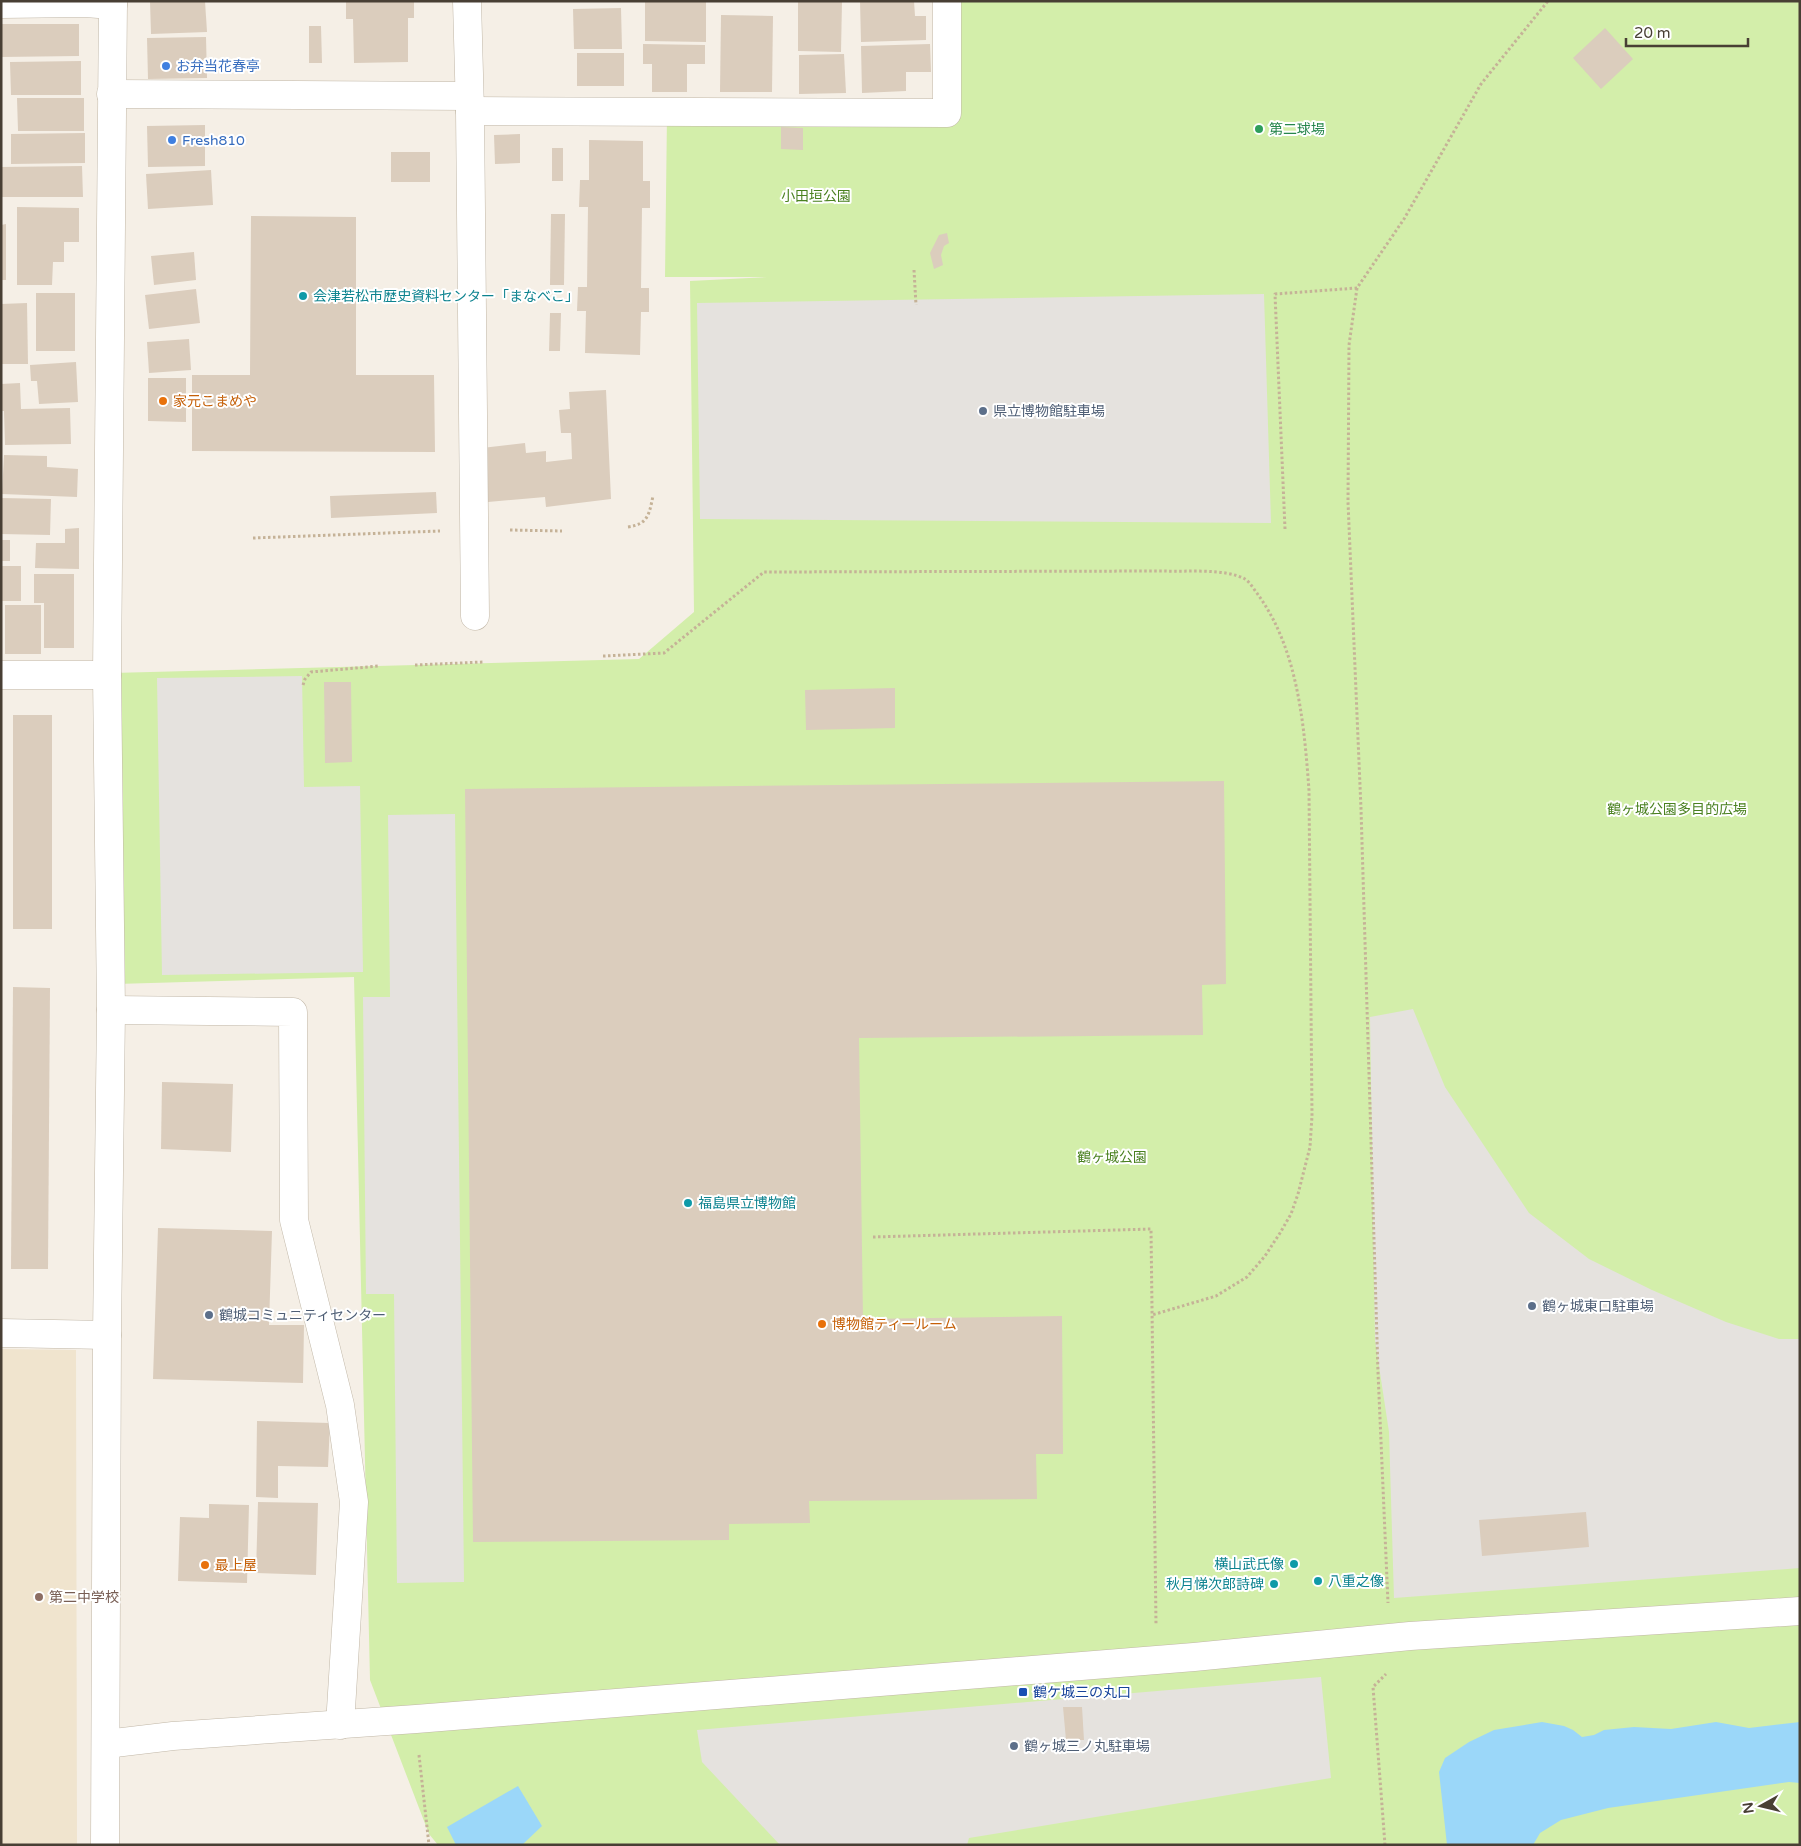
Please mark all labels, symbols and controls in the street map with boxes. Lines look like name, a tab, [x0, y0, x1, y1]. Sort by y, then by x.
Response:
scale bar	[1626, 15, 1748, 47]
text: 20 m	[1634, 24, 1671, 42]
place label: お弁当花春亭	[176, 58, 260, 75]
marker: お弁当花春亭	[160, 60, 172, 72]
place label: 第二球場	[1269, 121, 1325, 138]
marker: 第二球場	[1253, 123, 1265, 135]
place label: Fresh810	[182, 132, 245, 149]
marker: Fresh810	[166, 134, 178, 146]
park label: 小田垣公園	[781, 188, 851, 205]
place label: 会津若松市歴史資料センター「まなべこ」	[313, 288, 579, 305]
marker: 会津若松市歴史資料センター「まなべこ」	[297, 290, 309, 302]
place label: 家元こまめや	[173, 393, 257, 410]
marker: 家元こまめや	[157, 395, 169, 407]
place label: 県立博物館駐車場	[993, 403, 1105, 420]
marker: 県立博物館駐車場	[977, 405, 989, 417]
park label: 鶴ヶ城公園多目的広場	[1607, 801, 1747, 818]
park label: 鶴ヶ城公園	[1077, 1149, 1147, 1166]
place label: 福島県立博物館	[698, 1195, 796, 1212]
marker: 福島県立博物館	[682, 1197, 694, 1209]
place label: 鶴ヶ城東口駐車場	[1542, 1298, 1654, 1315]
marker: 鶴ヶ城東口駐車場	[1526, 1300, 1538, 1312]
place label: 鶴城コミュニティセンター	[219, 1307, 386, 1324]
marker: 鶴城コミュニティセンター	[203, 1309, 215, 1321]
place label: 博物館ティールーム	[832, 1316, 957, 1333]
marker: 博物館ティールーム	[816, 1318, 828, 1330]
place label: 横山武氏像	[1214, 1556, 1284, 1573]
place label: 最上屋	[215, 1557, 257, 1574]
marker: 横山武氏像	[1288, 1558, 1300, 1570]
marker: 最上屋	[199, 1559, 211, 1571]
place label: 八重之像	[1328, 1573, 1384, 1590]
marker: 八重之像	[1312, 1575, 1324, 1587]
place label: 秋月悌次郎詩碑	[1166, 1576, 1264, 1593]
marker: 秋月悌次郎詩碑	[1268, 1578, 1280, 1590]
place label: 第二中学校	[49, 1589, 119, 1606]
marker: 第二中学校	[33, 1591, 45, 1603]
place label: 鶴ケ城三の丸口	[1033, 1684, 1131, 1701]
marker: 鶴ケ城三の丸口	[1017, 1686, 1029, 1698]
place label: 鶴ヶ城三ノ丸駐車場	[1024, 1738, 1150, 1755]
marker: 鶴ヶ城三ノ丸駐車場	[1008, 1740, 1020, 1752]
north arrow	[1736, 1781, 1786, 1831]
text: N	[1739, 1801, 1758, 1814]

